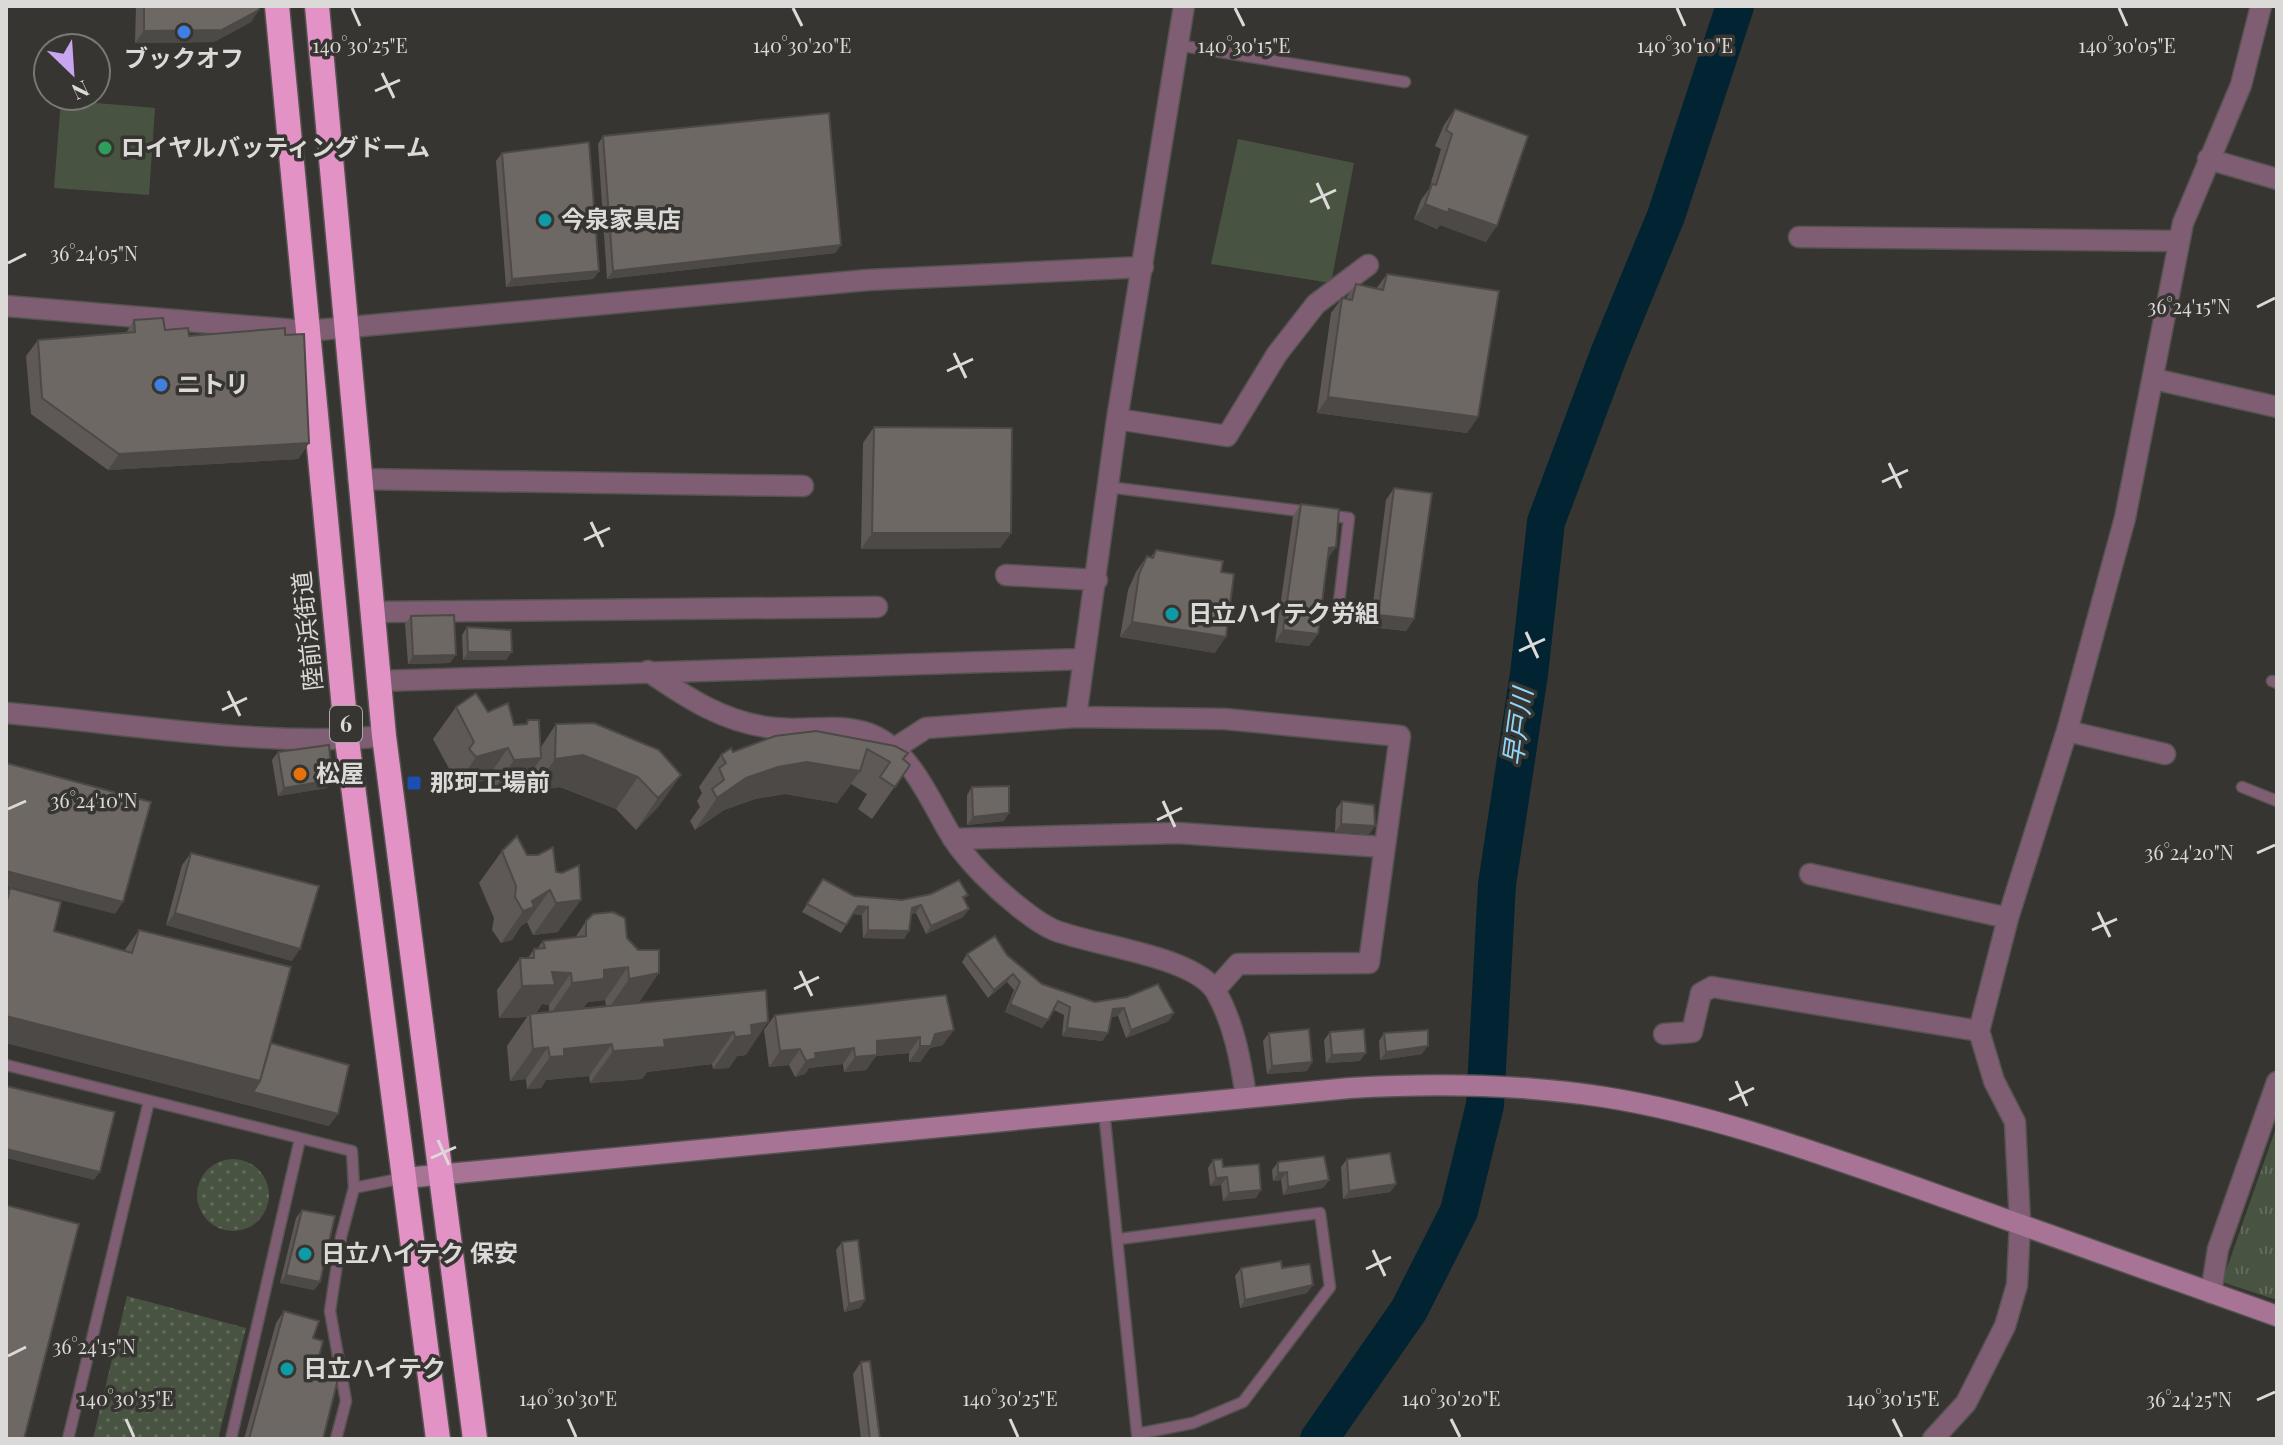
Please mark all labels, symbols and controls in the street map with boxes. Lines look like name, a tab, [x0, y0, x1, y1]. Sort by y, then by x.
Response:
marker: ブックオフ	[175, 23, 193, 41]
text: 140°30'25"E	[312, 31, 408, 58]
text: 140°30'20"E	[753, 31, 851, 58]
text: 140°30'15"E	[1198, 31, 1290, 58]
text: 140°30'10"E	[1637, 31, 1733, 58]
text: 140°30'05"E	[2078, 31, 2176, 58]
north arrow	[32, 32, 112, 112]
place label: ブックオフ	[124, 41, 244, 73]
text: N	[67, 74, 94, 108]
place label: ロイヤルバッティングドーム	[121, 130, 430, 162]
marker: ロイヤルバッティングドーム	[96, 139, 114, 157]
place label: 今泉家具店	[561, 202, 681, 234]
marker: 今泉家具店	[536, 211, 554, 229]
text: 36°24'05"N	[50, 239, 138, 266]
text: 36°24'15"N	[2147, 292, 2231, 319]
place label: ニトリ	[177, 367, 249, 399]
marker: ニトリ	[152, 376, 170, 394]
street label: 陸前浜街道	[284, 570, 328, 693]
place label: 日立ハイテク労組	[1188, 596, 1379, 628]
marker: 日立ハイテク労組	[1163, 605, 1181, 623]
water label: 早戸川	[1494, 683, 1540, 768]
road number: 6	[330, 706, 362, 742]
place label: 松屋	[316, 756, 364, 788]
marker: 松屋	[291, 765, 309, 783]
place label: 那珂工場前	[430, 765, 550, 797]
marker: 那珂工場前	[405, 774, 423, 792]
text: 36°24'10"N	[50, 786, 138, 813]
text: 36°24'20"N	[2144, 838, 2234, 865]
place label: 日立ハイテク 保安	[321, 1236, 518, 1268]
marker: 日立ハイテク 保安	[296, 1245, 314, 1263]
text: 36°24'15"N	[52, 1332, 136, 1359]
place label: 日立ハイテク	[303, 1351, 446, 1383]
marker: 日立ハイテク	[278, 1360, 296, 1378]
text: 140°30'35"E	[79, 1384, 173, 1411]
text: 140°30'30"E	[519, 1384, 617, 1411]
text: 140°30'25"E	[962, 1384, 1058, 1411]
text: 140°30'20"E	[1402, 1384, 1500, 1411]
text: 140°30'15"E	[1847, 1384, 1939, 1411]
text: 36°24'25"N	[2146, 1385, 2232, 1412]

